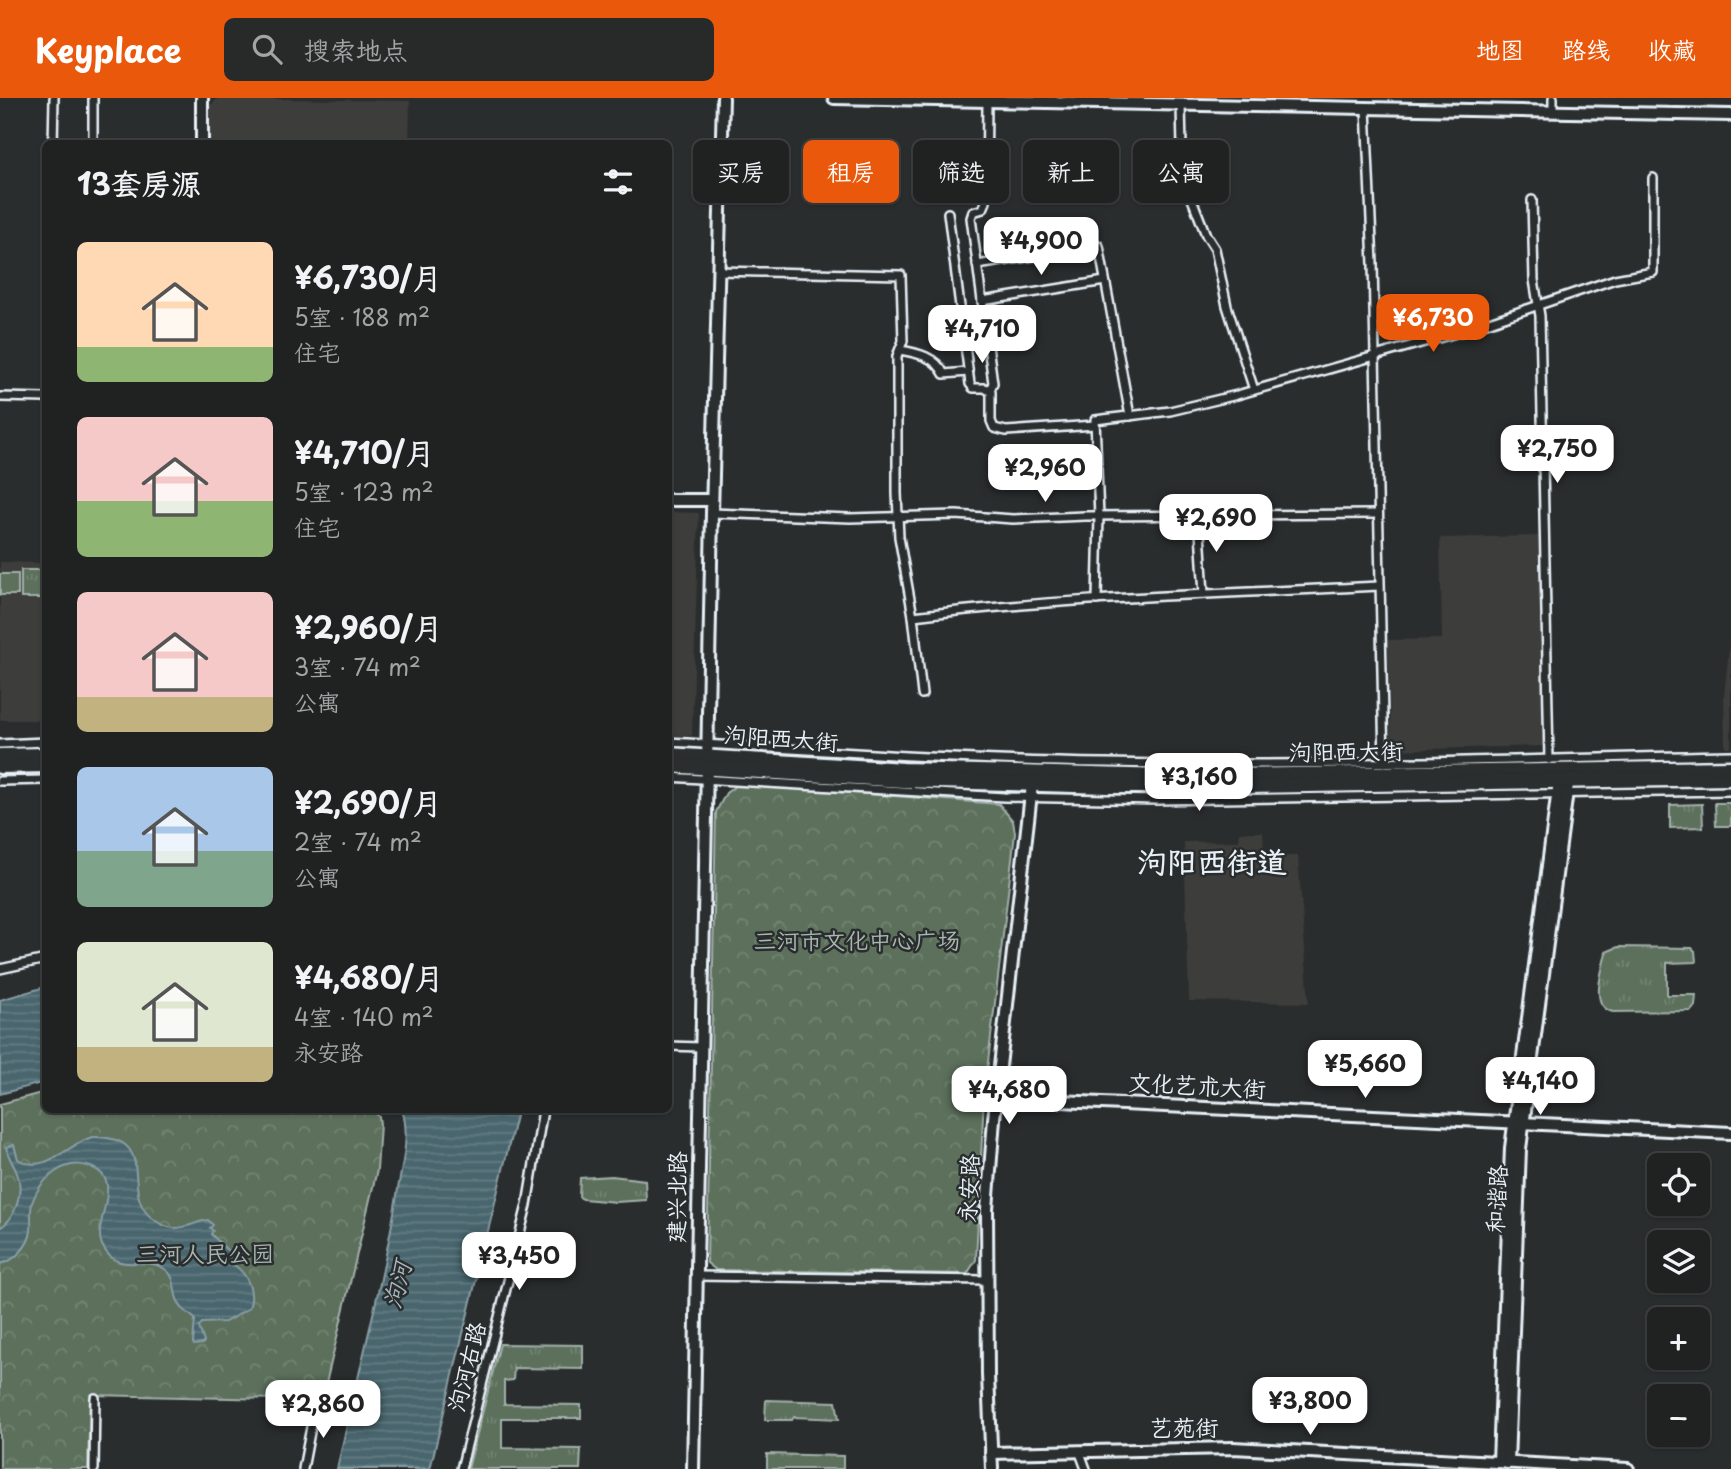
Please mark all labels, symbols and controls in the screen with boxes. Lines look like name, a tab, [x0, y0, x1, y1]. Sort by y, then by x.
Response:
search box	[224, 18, 714, 81]
text: Keyplace	[35, 24, 182, 74]
icon: search	[248, 30, 286, 68]
text: 搜索地点	[304, 30, 408, 69]
text: 地图	[1476, 31, 1524, 67]
text: 路线	[1562, 31, 1610, 67]
text: 收藏	[1648, 31, 1696, 67]
chip: 买房	[693, 140, 789, 203]
chip: 租房	[803, 140, 899, 203]
chip: 筛选	[913, 140, 1009, 203]
chip: 新上	[1023, 140, 1119, 203]
chip: 公寓	[1133, 140, 1229, 203]
text: 13套房源	[77, 160, 201, 205]
icon: filters	[599, 163, 637, 201]
pin: ¥4,900	[984, 218, 1098, 277]
text: ¥4,900	[1000, 222, 1082, 257]
text: ¥6,730/月	[294, 254, 442, 299]
icon: home	[133, 270, 217, 354]
pin: ¥6,730	[1376, 294, 1490, 354]
text: 5室 · 188 m²	[294, 299, 430, 334]
text: ¥6,730	[1392, 299, 1474, 334]
pin: ¥4,710	[925, 306, 1039, 365]
text: ¥4,710	[944, 310, 1020, 345]
text: 住宅	[294, 334, 340, 369]
pin: ¥2,750	[1500, 426, 1614, 485]
text: ¥4,710/月	[294, 429, 435, 474]
text: ¥2,750	[1517, 430, 1597, 465]
pin: ¥2,960	[988, 444, 1102, 504]
icon: home	[133, 445, 217, 529]
text: ¥2,960	[1004, 449, 1086, 484]
text: 5室 · 123 m²	[294, 474, 434, 509]
pin: ¥2,690	[1159, 494, 1273, 554]
text: ¥2,690	[1175, 499, 1257, 534]
text: 住宅	[294, 509, 340, 544]
text: ¥2,960/月	[294, 604, 443, 649]
icon: home	[133, 620, 217, 704]
text: 3室 · 74 m²	[294, 649, 421, 684]
text: 公寓	[294, 684, 340, 719]
street label: 泃阳西大街	[723, 716, 840, 759]
street label: 泃阳西大街	[1288, 732, 1404, 769]
pin: ¥3,160	[1142, 754, 1256, 813]
text: ¥3,160	[1161, 758, 1237, 793]
text: ¥2,690/月	[294, 779, 442, 824]
icon: home	[133, 795, 217, 879]
text: 2室 · 74 m²	[294, 824, 422, 859]
district label: 泃阳西街道	[1137, 838, 1287, 883]
text: 公寓	[294, 859, 340, 894]
park label: 三河市文化中心广场	[754, 922, 961, 957]
text: ¥4,680/月	[294, 954, 444, 999]
icon: home	[133, 970, 217, 1054]
text: 4室 · 140 m²	[294, 999, 434, 1034]
text: 永安路	[294, 1034, 363, 1069]
pin: ¥5,660	[1308, 1040, 1422, 1100]
text: ¥5,660	[1324, 1045, 1406, 1080]
pin: ¥4,140	[1483, 1058, 1597, 1117]
text: ¥4,140	[1502, 1062, 1578, 1097]
street label: 文化艺术大街	[1127, 1063, 1267, 1106]
pin: ¥4,680	[952, 1066, 1066, 1126]
text: ¥4,680	[968, 1071, 1050, 1106]
street label: 建兴北路	[657, 1151, 694, 1243]
street label: 永安路	[948, 1153, 987, 1223]
map controls	[1647, 1153, 1710, 1447]
button: locate	[1647, 1153, 1710, 1216]
street label: 和谐路	[1476, 1164, 1515, 1234]
button: layers	[1647, 1230, 1710, 1293]
pin: ¥3,450	[462, 1232, 576, 1292]
park label: 三河人民公园	[136, 1235, 274, 1270]
text: ¥3,450	[478, 1237, 560, 1272]
water label: 泃河	[373, 1253, 420, 1312]
button: +	[1647, 1307, 1710, 1370]
street label: 泃河右路	[437, 1318, 494, 1416]
pin: ¥3,800	[1253, 1378, 1367, 1437]
pin: ¥2,860	[266, 1380, 380, 1440]
text: ¥3,800	[1268, 1382, 1352, 1417]
button: −	[1647, 1384, 1710, 1447]
text: ¥2,860	[281, 1385, 365, 1420]
street label: 艺苑街	[1150, 1409, 1219, 1444]

